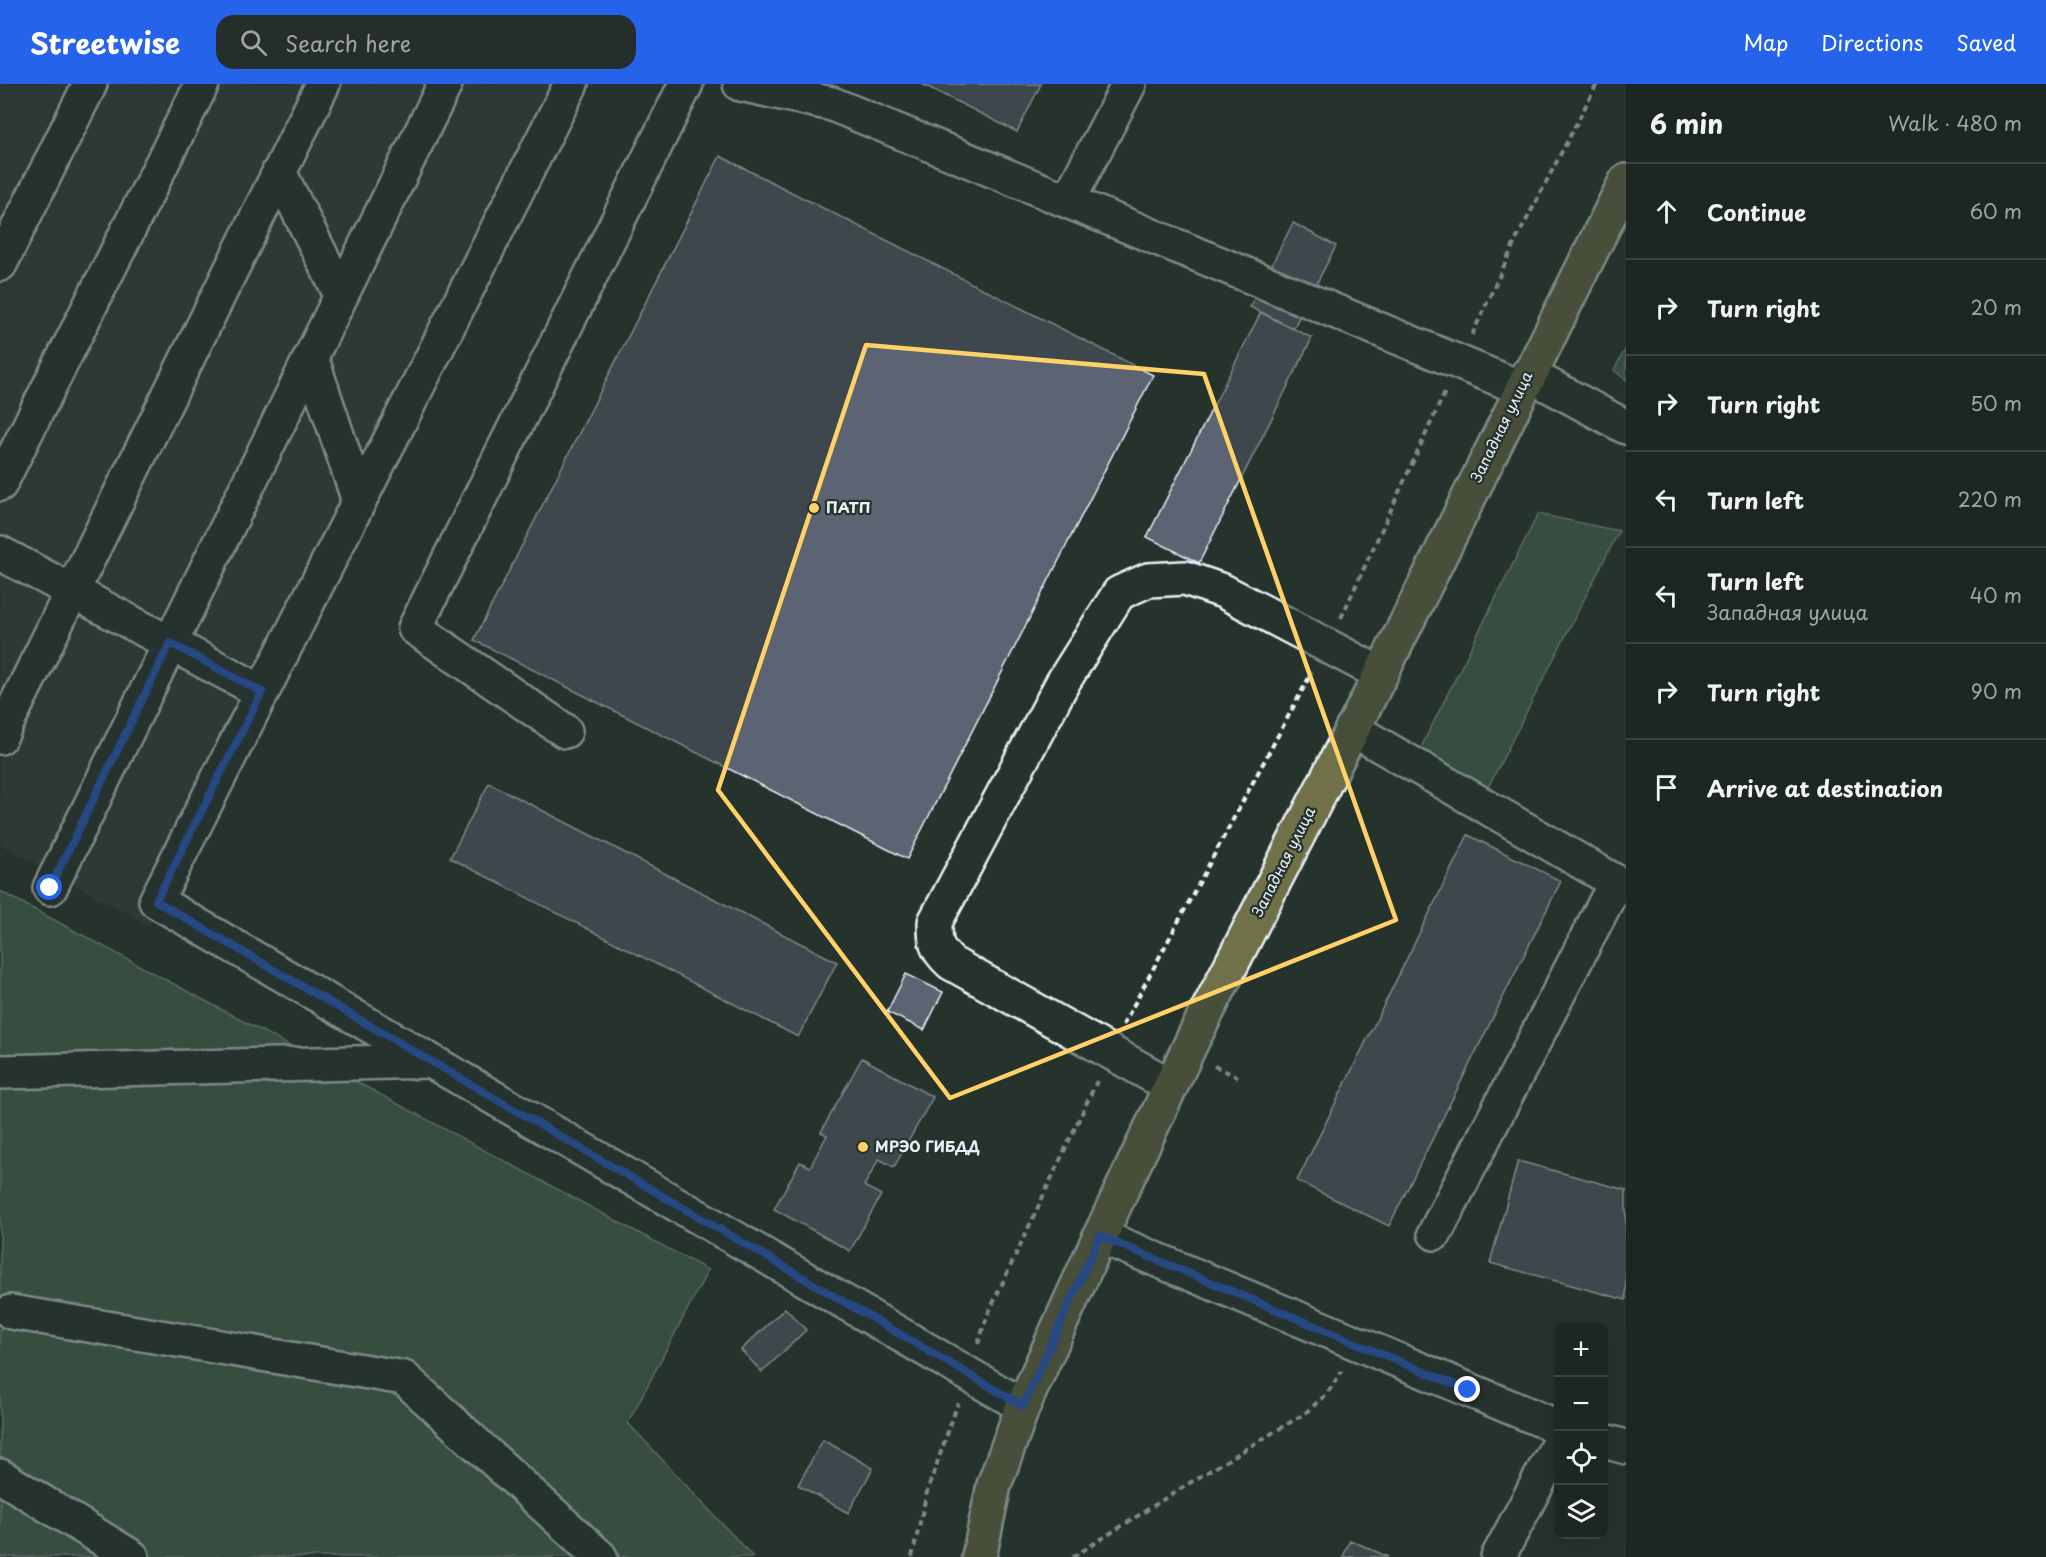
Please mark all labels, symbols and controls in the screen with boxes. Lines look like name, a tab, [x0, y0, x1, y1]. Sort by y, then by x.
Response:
search box	[216, 15, 636, 69]
text: Streetwise	[30, 21, 180, 64]
icon: search	[237, 26, 270, 59]
text: Search here	[285, 26, 411, 59]
text: Map	[1743, 26, 1788, 58]
text: Directions	[1821, 26, 1923, 58]
text: Saved	[1956, 26, 2016, 58]
text: 6 min	[1650, 104, 1723, 143]
text: Walk · 480 m	[1888, 108, 2022, 138]
icon: ahead	[1650, 195, 1683, 228]
text: Continue	[1707, 195, 1806, 228]
text: 60 m	[1970, 196, 2022, 226]
icon: right	[1650, 291, 1683, 324]
text: Turn right	[1707, 291, 1820, 324]
text: 20 m	[1970, 292, 2022, 322]
street label: Западная улица	[1464, 366, 1538, 486]
icon: right	[1650, 387, 1683, 420]
text: Turn right	[1707, 387, 1820, 420]
text: 50 m	[1970, 388, 2022, 418]
icon: left	[1650, 483, 1683, 516]
text: Turn left	[1707, 483, 1804, 516]
text: 220 m	[1958, 484, 2022, 514]
place label: ПАТП	[826, 495, 871, 518]
marker: ПАТП	[807, 501, 821, 515]
text: Turn left	[1707, 564, 1804, 597]
icon: left	[1650, 579, 1683, 612]
text: 40 m	[1970, 580, 2022, 610]
text: Западная улица	[1707, 597, 1868, 627]
icon: right	[1650, 675, 1683, 708]
text: Turn right	[1707, 675, 1820, 708]
text: 90 m	[1971, 676, 2022, 706]
icon: arrive	[1650, 771, 1683, 804]
text: Arrive at destination	[1707, 771, 1943, 804]
street label: Западная улица	[1245, 802, 1321, 920]
route start	[36, 874, 62, 900]
place label: МРЭО ГИБДД	[875, 1134, 980, 1157]
marker: МРЭО ГИБДД	[856, 1140, 870, 1154]
map controls	[1554, 1323, 1608, 1539]
button: +	[1554, 1323, 1608, 1377]
route end	[1454, 1376, 1480, 1402]
button: −	[1554, 1377, 1608, 1431]
button: locate	[1554, 1431, 1608, 1485]
button: layers	[1554, 1485, 1608, 1539]

